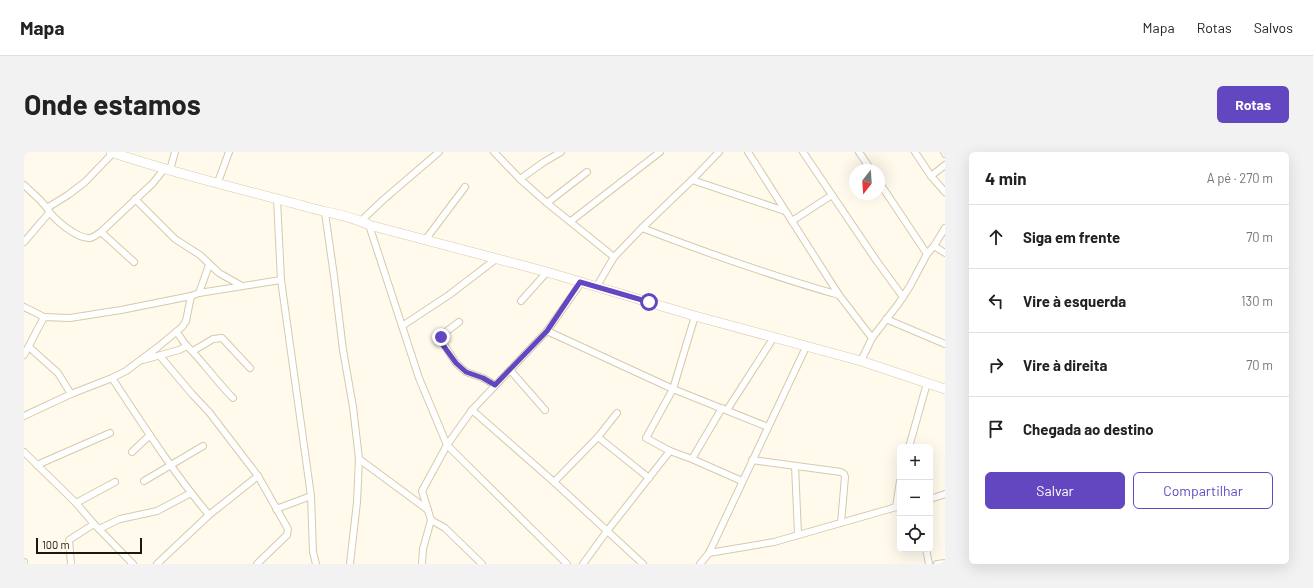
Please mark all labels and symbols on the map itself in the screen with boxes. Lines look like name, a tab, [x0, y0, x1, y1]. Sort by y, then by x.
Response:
north arrow	[849, 164, 885, 200]
route start	[640, 293, 658, 311]
route end	[432, 328, 450, 346]
scale bar	[36, 536, 142, 555]

